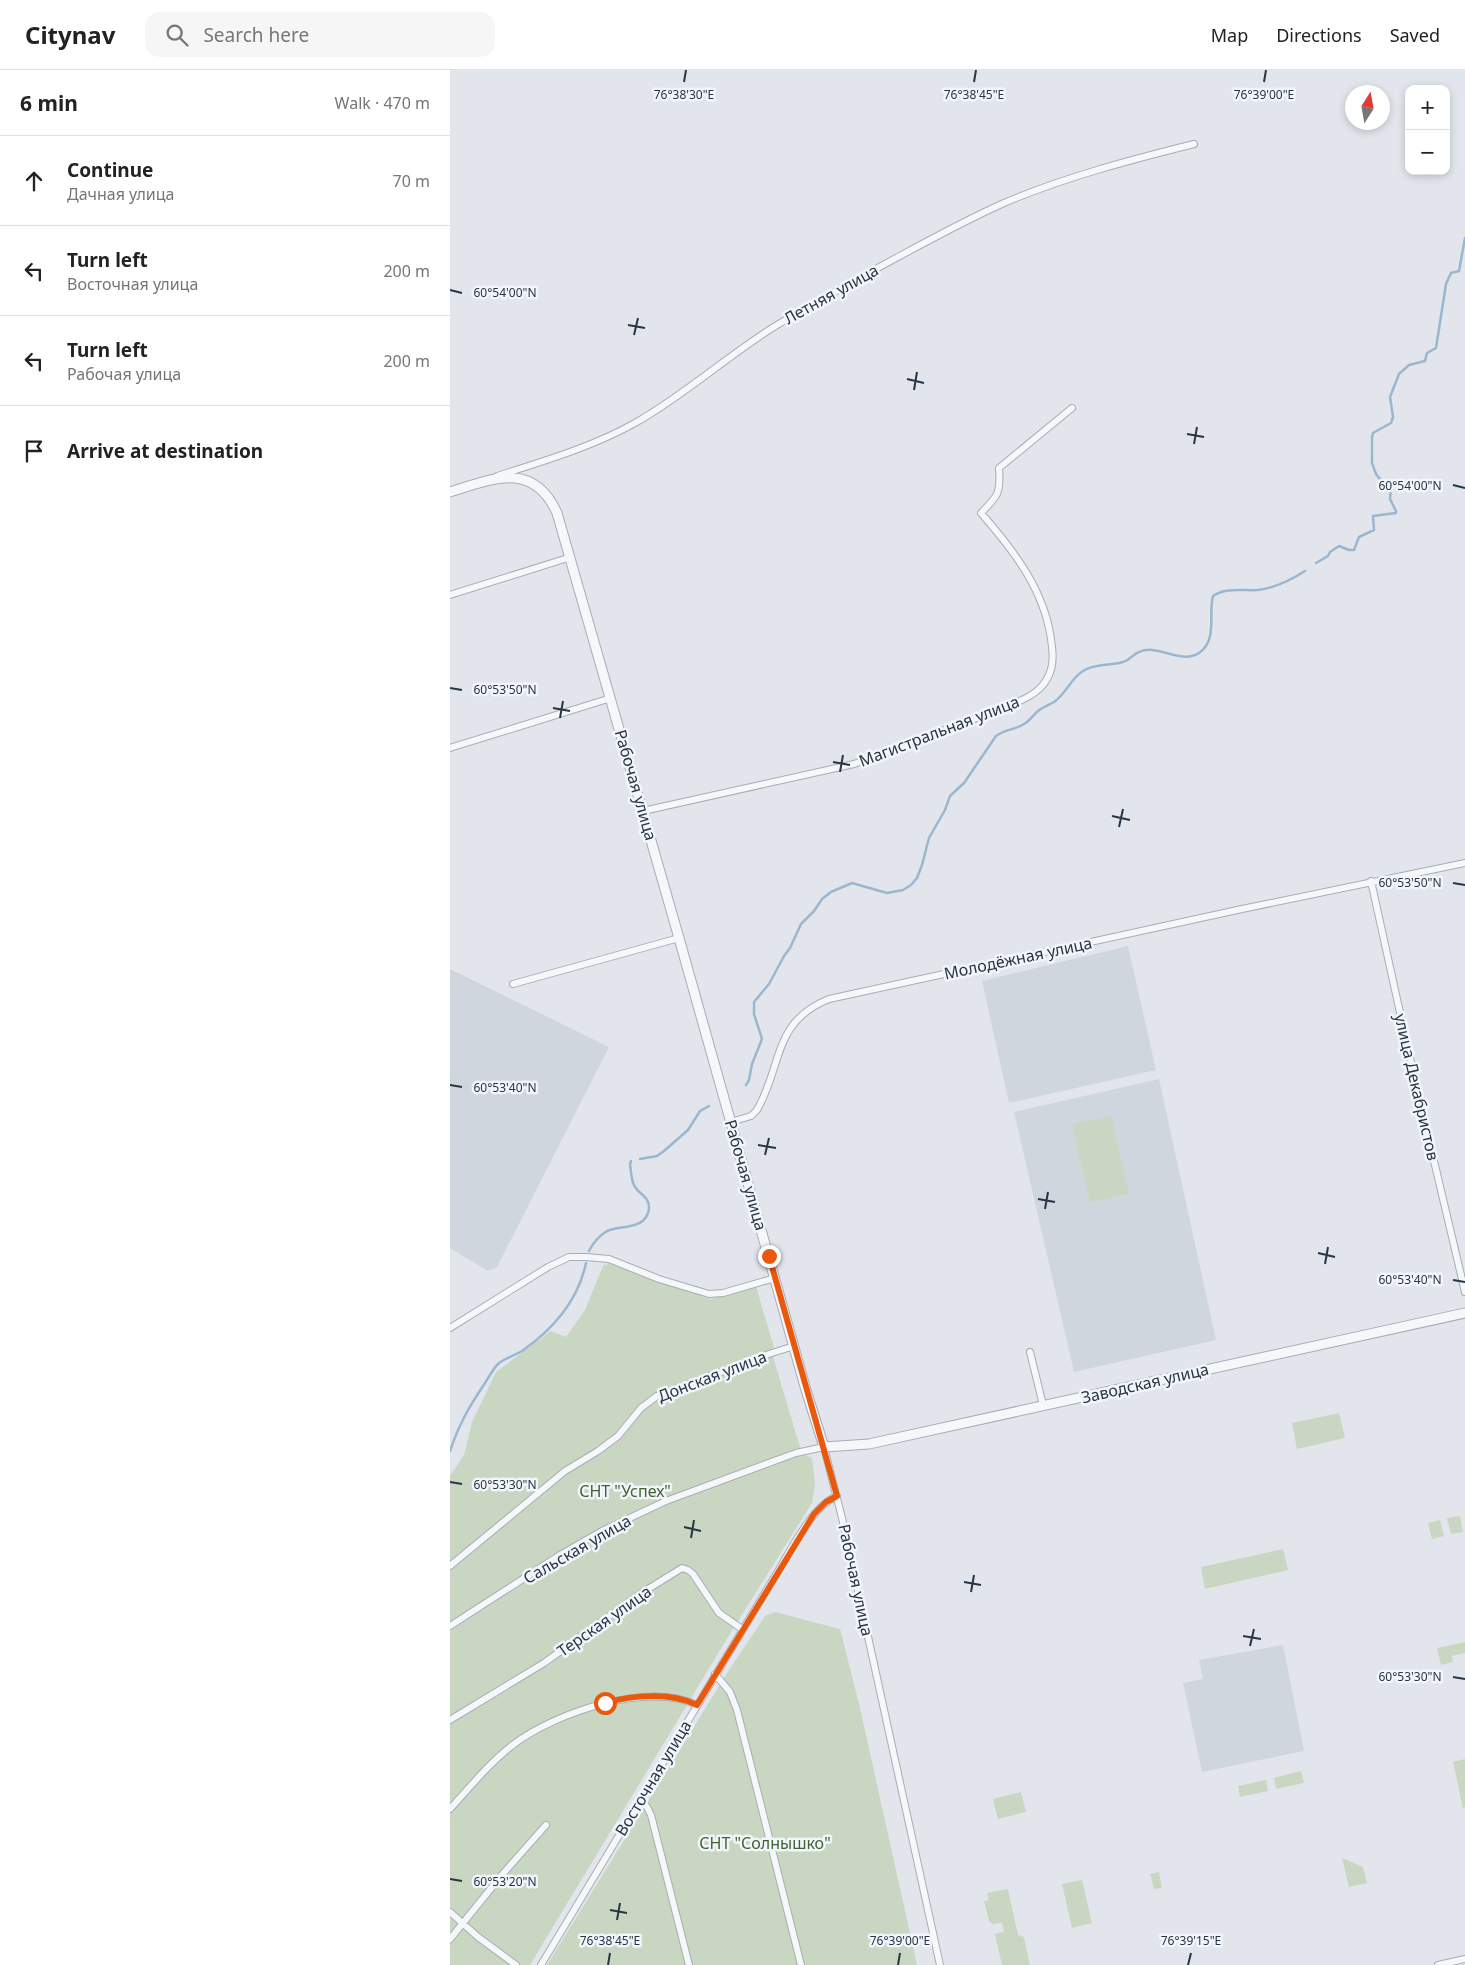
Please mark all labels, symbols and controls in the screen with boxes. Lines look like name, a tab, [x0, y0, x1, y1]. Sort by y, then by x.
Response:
search box	[145, 12, 495, 57]
text: Citynav	[25, 18, 115, 51]
icon: search	[163, 21, 191, 49]
text: Search here	[203, 22, 309, 48]
text: Map	[1211, 23, 1248, 47]
text: Directions	[1276, 23, 1362, 47]
text: Saved	[1390, 23, 1440, 47]
north arrow	[1345, 85, 1390, 130]
map controls	[1405, 85, 1450, 175]
button: +	[1405, 85, 1450, 130]
text: 76°38'30"E	[654, 86, 714, 103]
text: 76°38'45"E	[944, 86, 1004, 103]
text: 76°39'00"E	[1234, 86, 1294, 103]
text: 6 min	[20, 89, 78, 117]
text: Walk · 470 m	[335, 92, 430, 114]
button: −	[1405, 130, 1450, 175]
text: Continue	[67, 157, 153, 183]
icon: ahead	[20, 167, 48, 195]
text: 70 m	[393, 170, 430, 192]
text: Дачная улица	[67, 183, 174, 205]
text: Turn left	[67, 247, 148, 273]
icon: left	[20, 257, 48, 285]
street label: Летняя улица	[780, 259, 882, 329]
text: 200 m	[383, 260, 430, 282]
text: Восточная улица	[67, 273, 198, 295]
text: 60°54'00"N	[473, 284, 537, 301]
text: Turn left	[67, 337, 148, 363]
icon: left	[20, 347, 48, 375]
text: 200 m	[383, 350, 430, 372]
text: Рабочая улица	[67, 363, 181, 385]
icon: arrive	[20, 437, 48, 465]
text: Arrive at destination	[67, 438, 263, 464]
text: 60°54'00"N	[1378, 477, 1442, 494]
text: 60°53'50"N	[473, 681, 537, 698]
street label: Магистральная улица	[856, 690, 1022, 772]
street label: Рабочая улица	[610, 727, 662, 843]
text: 60°53'50"N	[1378, 874, 1442, 891]
street label: Молодёжная улица	[942, 932, 1094, 984]
street label: улица Декабристов	[1389, 1011, 1445, 1163]
text: 60°53'40"N	[473, 1079, 537, 1096]
street label: Рабочая улица	[720, 1117, 772, 1233]
route end	[758, 1245, 781, 1268]
text: 60°53'40"N	[1378, 1271, 1442, 1288]
street label: Донская улица	[655, 1345, 769, 1407]
street label: Заводская улица	[1079, 1358, 1211, 1408]
text: 60°53'30"N	[473, 1476, 537, 1493]
park label: СНТ "Успех"	[579, 1480, 671, 1502]
street label: Сальская улица	[519, 1509, 635, 1589]
street label: Рабочая улица	[833, 1522, 879, 1638]
street label: Терская улица	[552, 1580, 656, 1662]
text: 60°53'30"N	[1378, 1668, 1442, 1685]
route start	[594, 1692, 617, 1715]
street label: Восточная улица	[610, 1716, 696, 1840]
park label: СНТ "Солнышко"	[699, 1832, 831, 1854]
text: 60°53'20"N	[473, 1873, 537, 1890]
text: 76°38'45"E	[580, 1932, 640, 1949]
text: 76°39'00"E	[870, 1932, 930, 1949]
text: 76°39'15"E	[1161, 1932, 1221, 1949]

